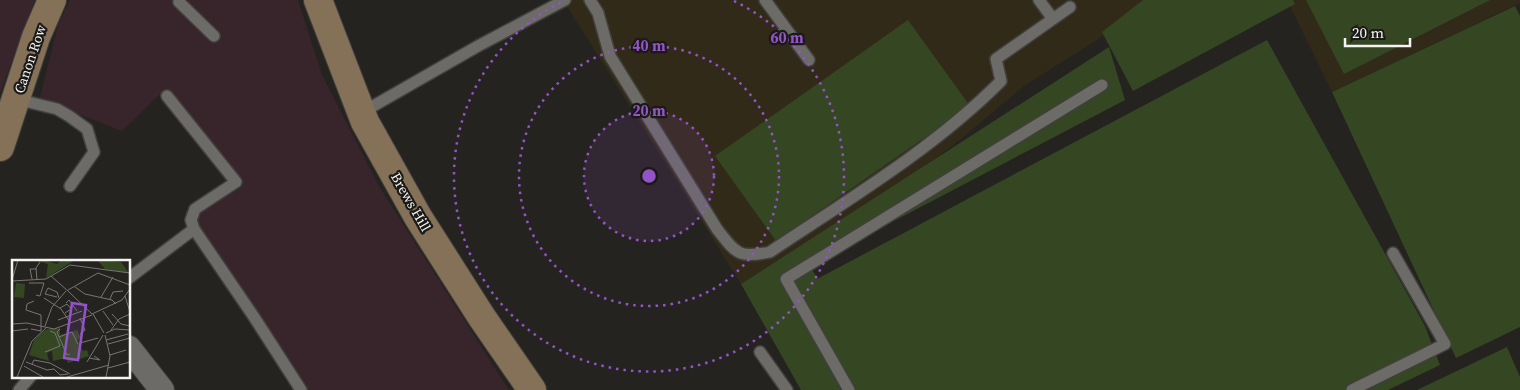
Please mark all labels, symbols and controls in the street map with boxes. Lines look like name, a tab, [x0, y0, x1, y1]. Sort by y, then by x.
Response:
scale bar	[1345, 15, 1410, 47]
street label: Canon Row	[9, 22, 51, 96]
text: 20 m	[1352, 22, 1384, 43]
text: 60 m	[770, 27, 804, 48]
text: 40 m	[632, 35, 666, 56]
text: 20 m	[632, 100, 666, 121]
centre of rings	[640, 167, 658, 185]
street label: Brews Hill	[386, 169, 436, 235]
inset map	[12, 260, 130, 378]

